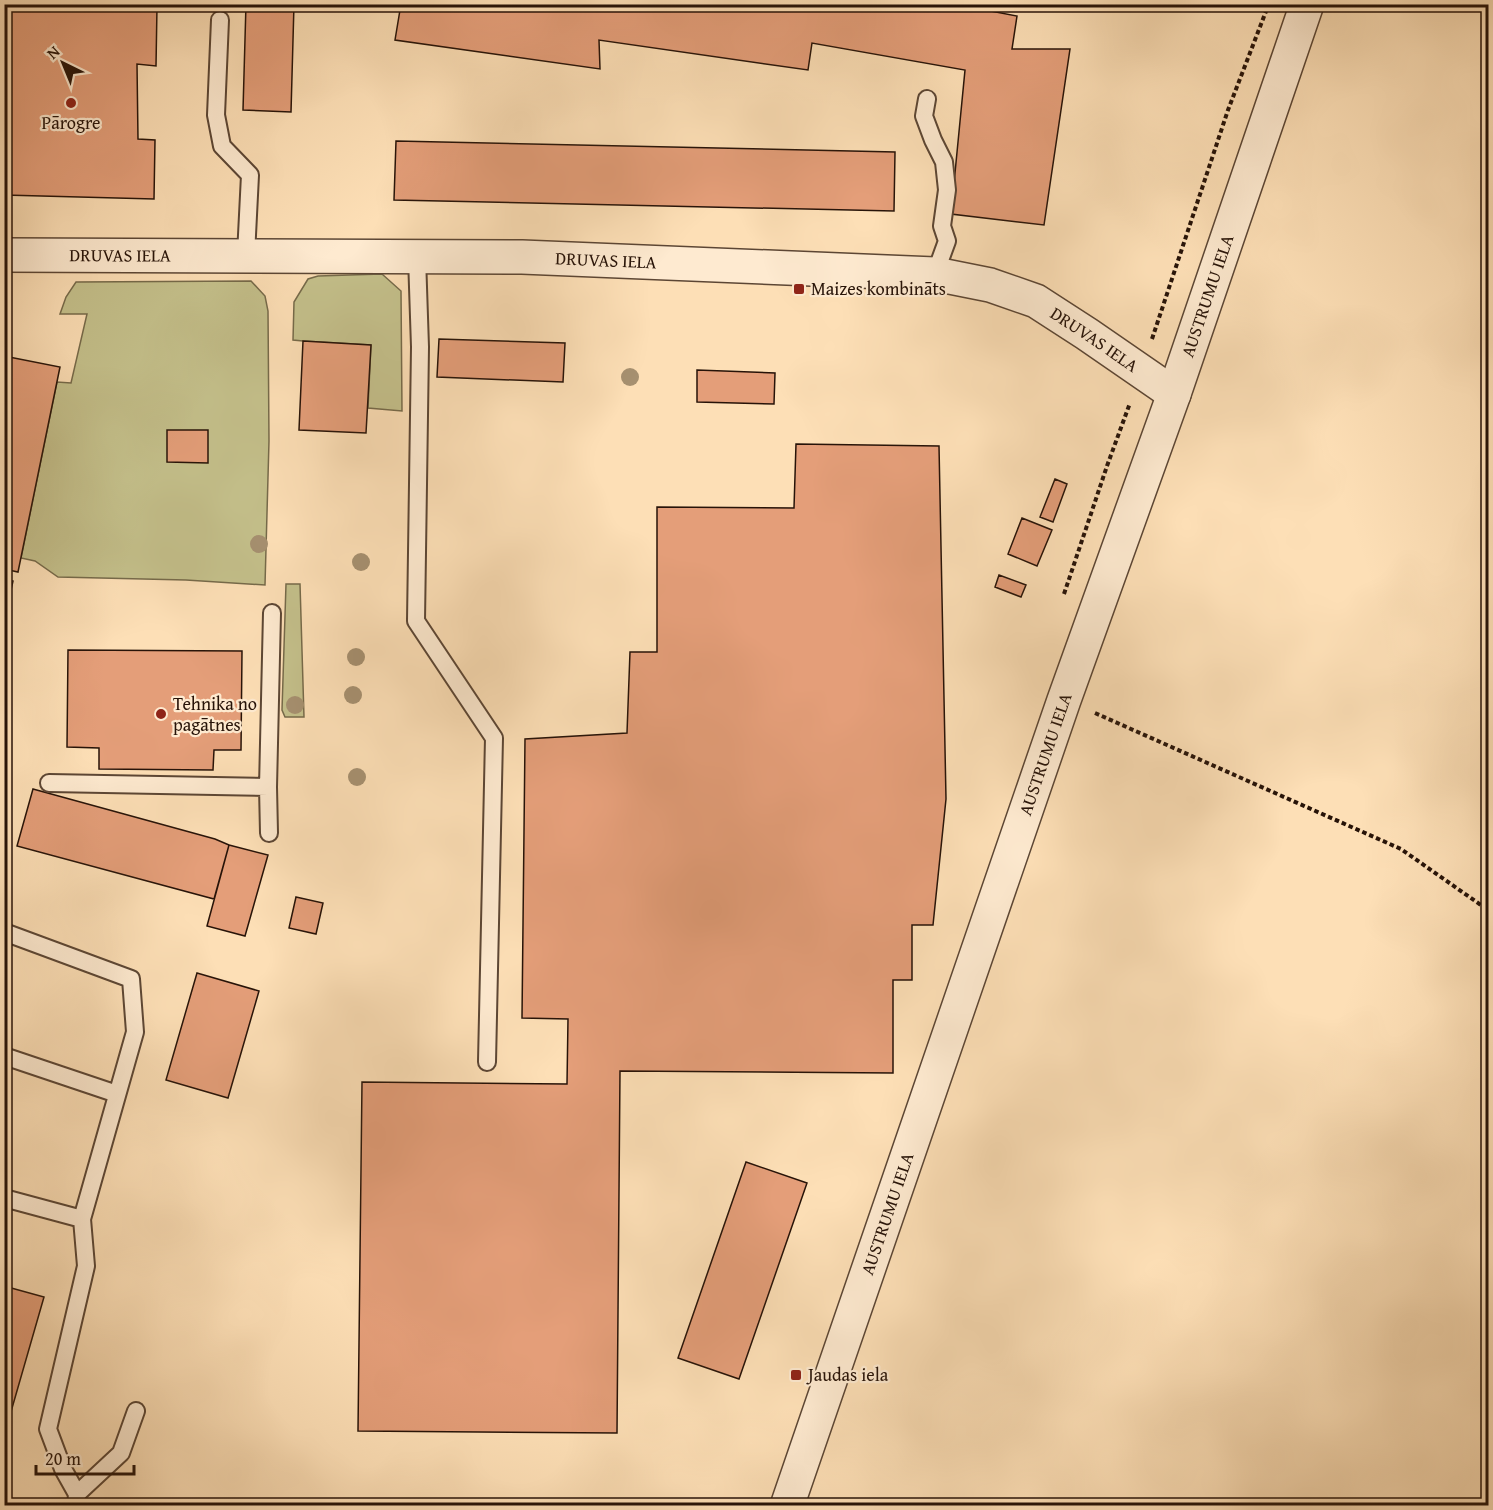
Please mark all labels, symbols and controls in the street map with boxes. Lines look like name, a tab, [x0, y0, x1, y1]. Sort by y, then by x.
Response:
north arrow	[33, 33, 93, 93]
text: N	[41, 39, 65, 64]
marker: Pārogre	[64, 96, 78, 110]
place label: Pārogre	[41, 109, 101, 136]
street label: AUSTRUMU IELA	[1173, 231, 1240, 361]
street label: DRUVAS IELA	[69, 241, 171, 269]
street label: DRUVAS IELA	[555, 244, 657, 276]
place label: Maizes kombināts	[811, 275, 946, 302]
marker: Maizes kombināts	[792, 282, 806, 296]
street label: DRUVAS IELA	[1045, 300, 1144, 379]
street label: AUSTRUMU IELA	[1011, 689, 1079, 819]
place label: Tehnika no pagātnes	[173, 690, 257, 738]
marker: Tehnika no pagātnes	[154, 707, 168, 721]
street label: AUSTRUMU IELA	[853, 1149, 921, 1279]
place label: Jaudas iela	[806, 1361, 889, 1388]
marker: Jaudas iela	[789, 1368, 803, 1382]
scale bar	[36, 1438, 134, 1476]
text: 20 m	[45, 1445, 81, 1472]

